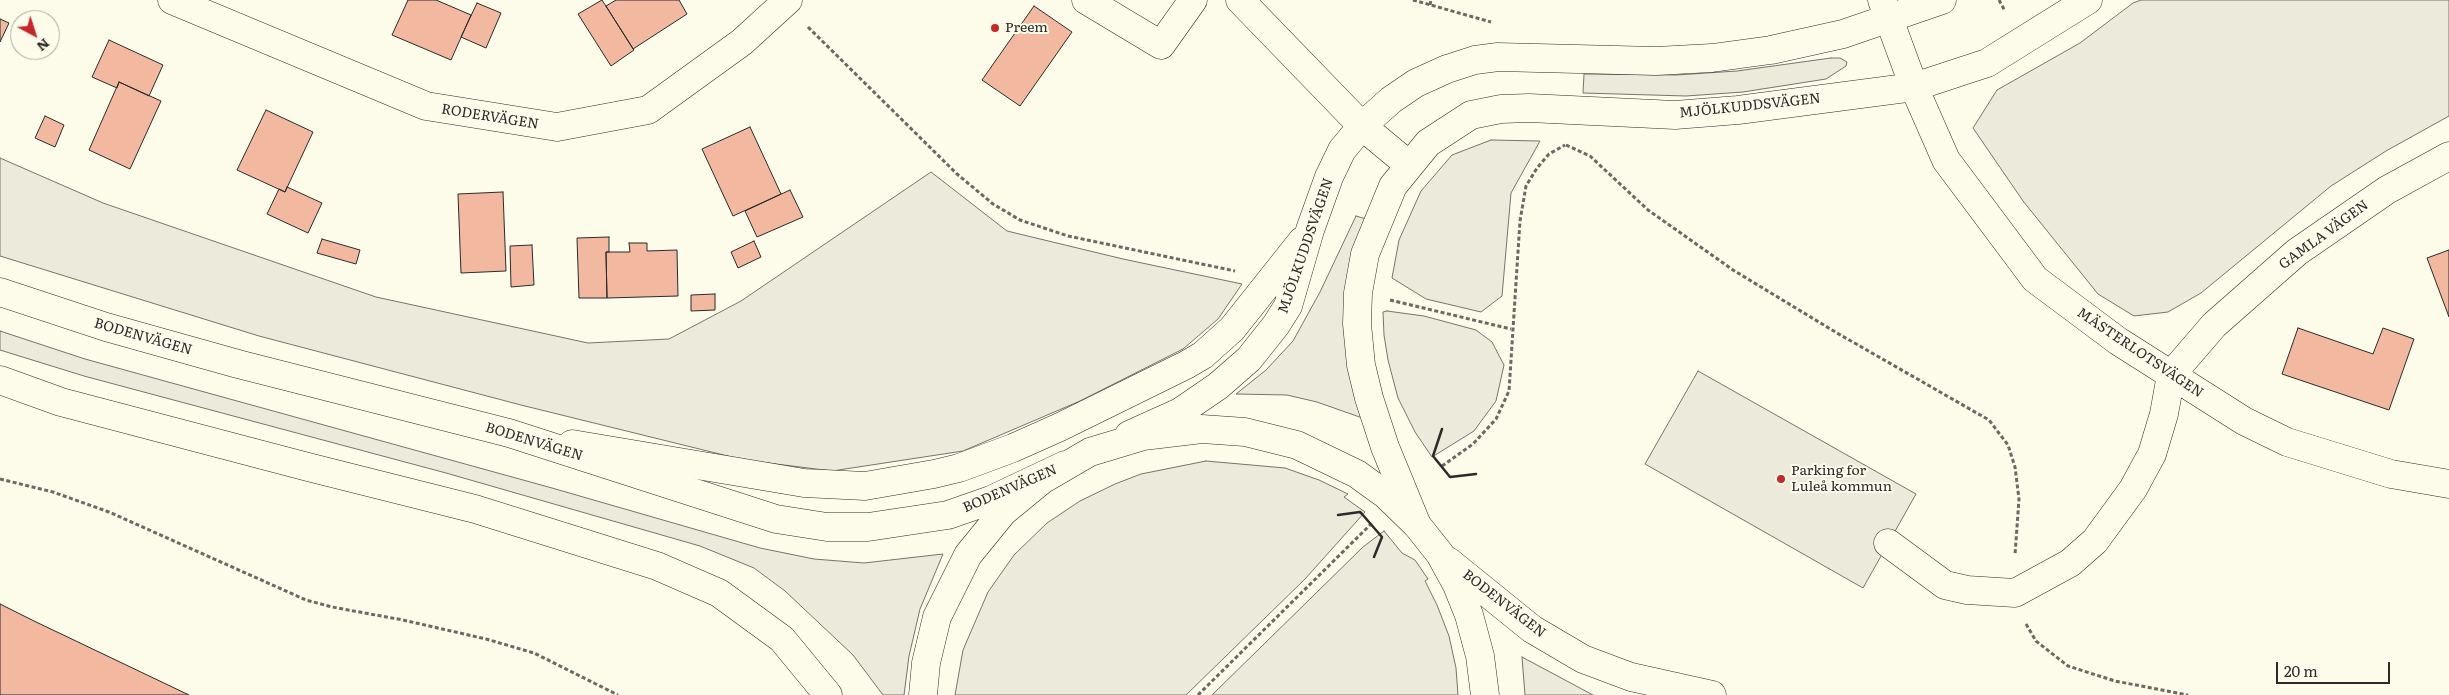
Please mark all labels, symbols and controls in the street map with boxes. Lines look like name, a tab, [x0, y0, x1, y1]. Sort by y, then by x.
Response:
north arrow	[10, 10, 60, 60]
place label: Preem	[1005, 20, 1048, 36]
marker: Preem	[989, 22, 1001, 34]
text: N	[33, 34, 55, 57]
street label: MJÖLKUDDSVÄGEN	[1678, 90, 1822, 122]
street label: RODERVÄGEN	[440, 101, 540, 133]
street label: MJÖLKUDDSVÄGEN	[1275, 176, 1337, 316]
street label: GAMLA VÄGEN	[2276, 197, 2372, 273]
street label: MÄSTERLOTSVÄGEN	[2074, 304, 2206, 402]
street label: BODENVÄGEN	[92, 315, 194, 359]
street label: BODENVÄGEN	[483, 419, 585, 465]
street label: BODENVÄGEN	[960, 462, 1060, 516]
place label: Parking for Luleå kommun	[1791, 463, 1892, 496]
marker: Parking for Luleå kommun	[1775, 473, 1787, 485]
street label: BODENVÄGEN	[1459, 566, 1549, 642]
scale bar	[2279, 652, 2393, 684]
text: 20 m	[2284, 659, 2318, 682]

